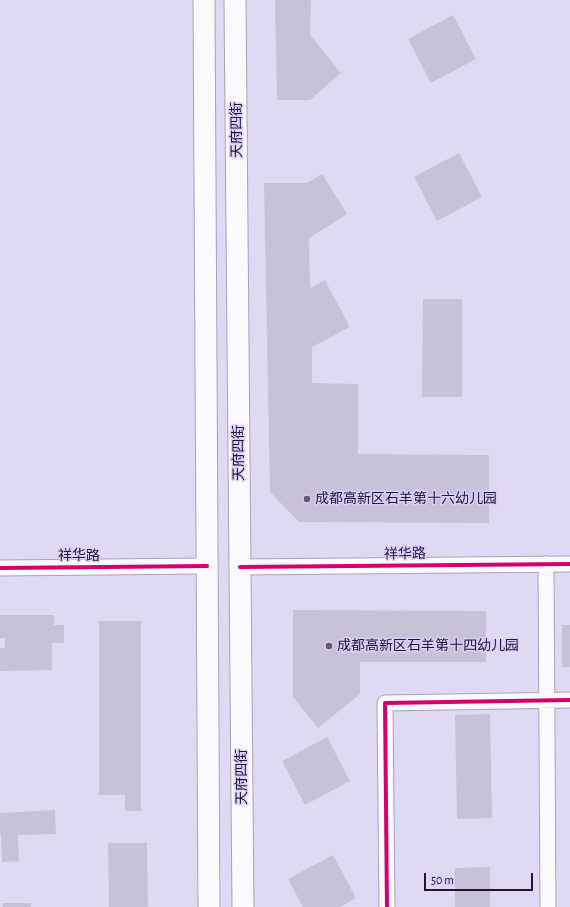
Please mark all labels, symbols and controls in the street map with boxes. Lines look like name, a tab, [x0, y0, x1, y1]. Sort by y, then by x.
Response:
street label: 天府四街	[229, 102, 245, 158]
street label: 天府四街	[231, 425, 247, 481]
place label: 成都高新区石羊第十六幼儿园	[315, 491, 497, 507]
marker: 成都高新区石羊第十六幼儿园	[302, 494, 312, 504]
street label: 祥华路	[384, 545, 426, 563]
street label: 祥华路	[58, 548, 100, 564]
place label: 成都高新区石羊第十四幼儿园	[337, 638, 519, 654]
marker: 成都高新区石羊第十四幼儿园	[324, 641, 334, 651]
street label: 天府四街	[234, 749, 250, 805]
scale bar	[426, 865, 535, 891]
text: 50 m	[431, 874, 454, 886]

